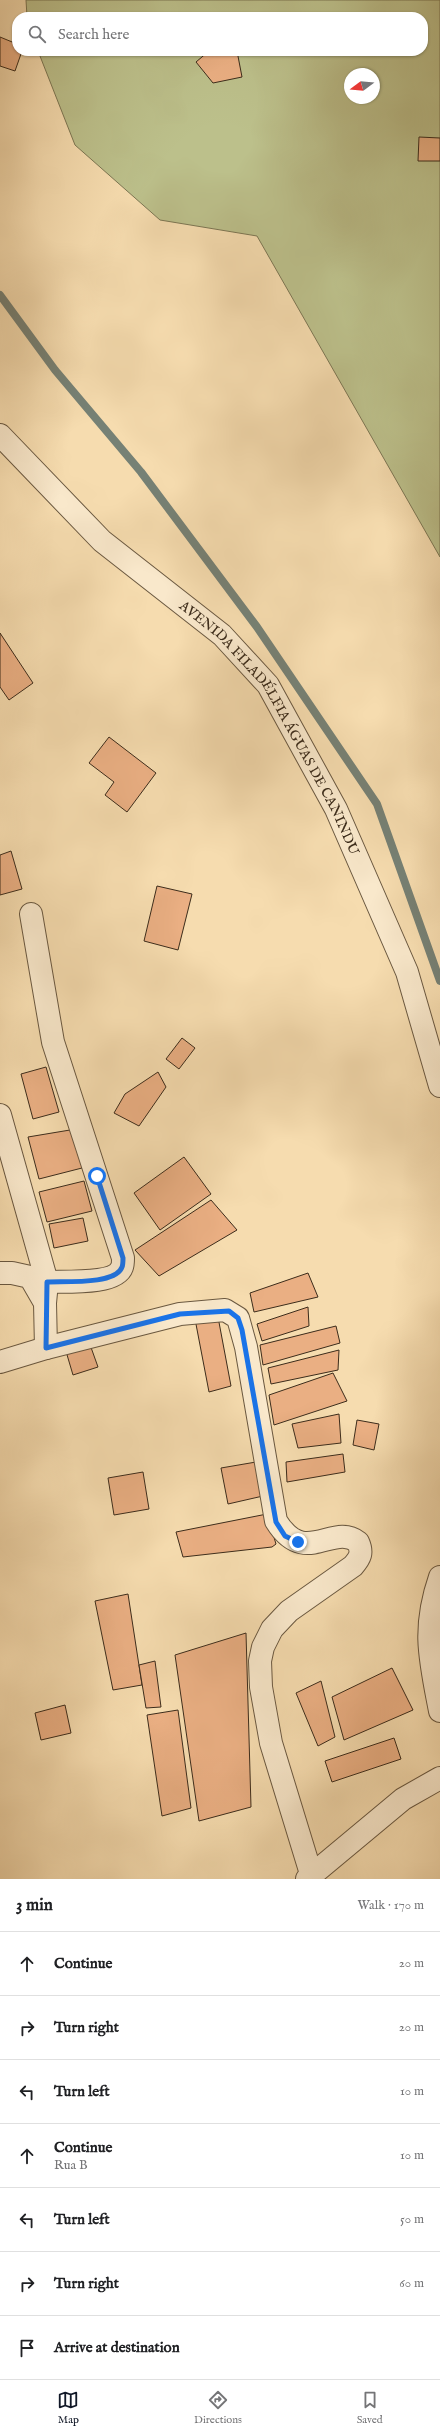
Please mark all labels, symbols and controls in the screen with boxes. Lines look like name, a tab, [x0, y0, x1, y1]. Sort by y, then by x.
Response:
search box	[12, 12, 428, 56]
icon: search	[26, 23, 48, 45]
text: Search here	[58, 25, 129, 44]
north arrow	[344, 68, 380, 104]
street label: AVENIDA FILADÉLFIA ÁGUAS DE CANINDU	[175, 596, 363, 858]
route start	[88, 1167, 106, 1185]
route end	[289, 1533, 307, 1551]
text: 3 min	[16, 1895, 53, 1916]
text: Walk · 170 m	[358, 1897, 424, 1914]
icon: ahead	[16, 1953, 38, 1975]
text: Continue	[54, 1954, 112, 1973]
text: 20 m	[399, 1955, 424, 1972]
icon: right	[16, 2017, 38, 2039]
text: Turn right	[54, 2018, 119, 2037]
text: 20 m	[399, 2019, 424, 2036]
icon: left	[16, 2081, 38, 2103]
text: Turn left	[54, 2082, 110, 2101]
text: 10 m	[400, 2083, 424, 2100]
text: Continue	[54, 2138, 112, 2157]
icon: ahead	[16, 2145, 38, 2167]
text: 10 m	[400, 2147, 424, 2164]
text: Rua B	[54, 2157, 88, 2174]
icon: left	[16, 2209, 38, 2231]
text: Turn left	[54, 2210, 110, 2229]
text: 50 m	[400, 2211, 424, 2228]
icon: right	[16, 2273, 38, 2295]
text: Turn right	[54, 2274, 119, 2293]
text: 60 m	[399, 2275, 424, 2292]
icon: arrive	[16, 2337, 38, 2359]
text: Arrive at destination	[54, 2338, 180, 2357]
tab: Map	[57, 2389, 79, 2427]
tab: Directions	[194, 2389, 242, 2427]
tab: Saved	[357, 2389, 383, 2427]

